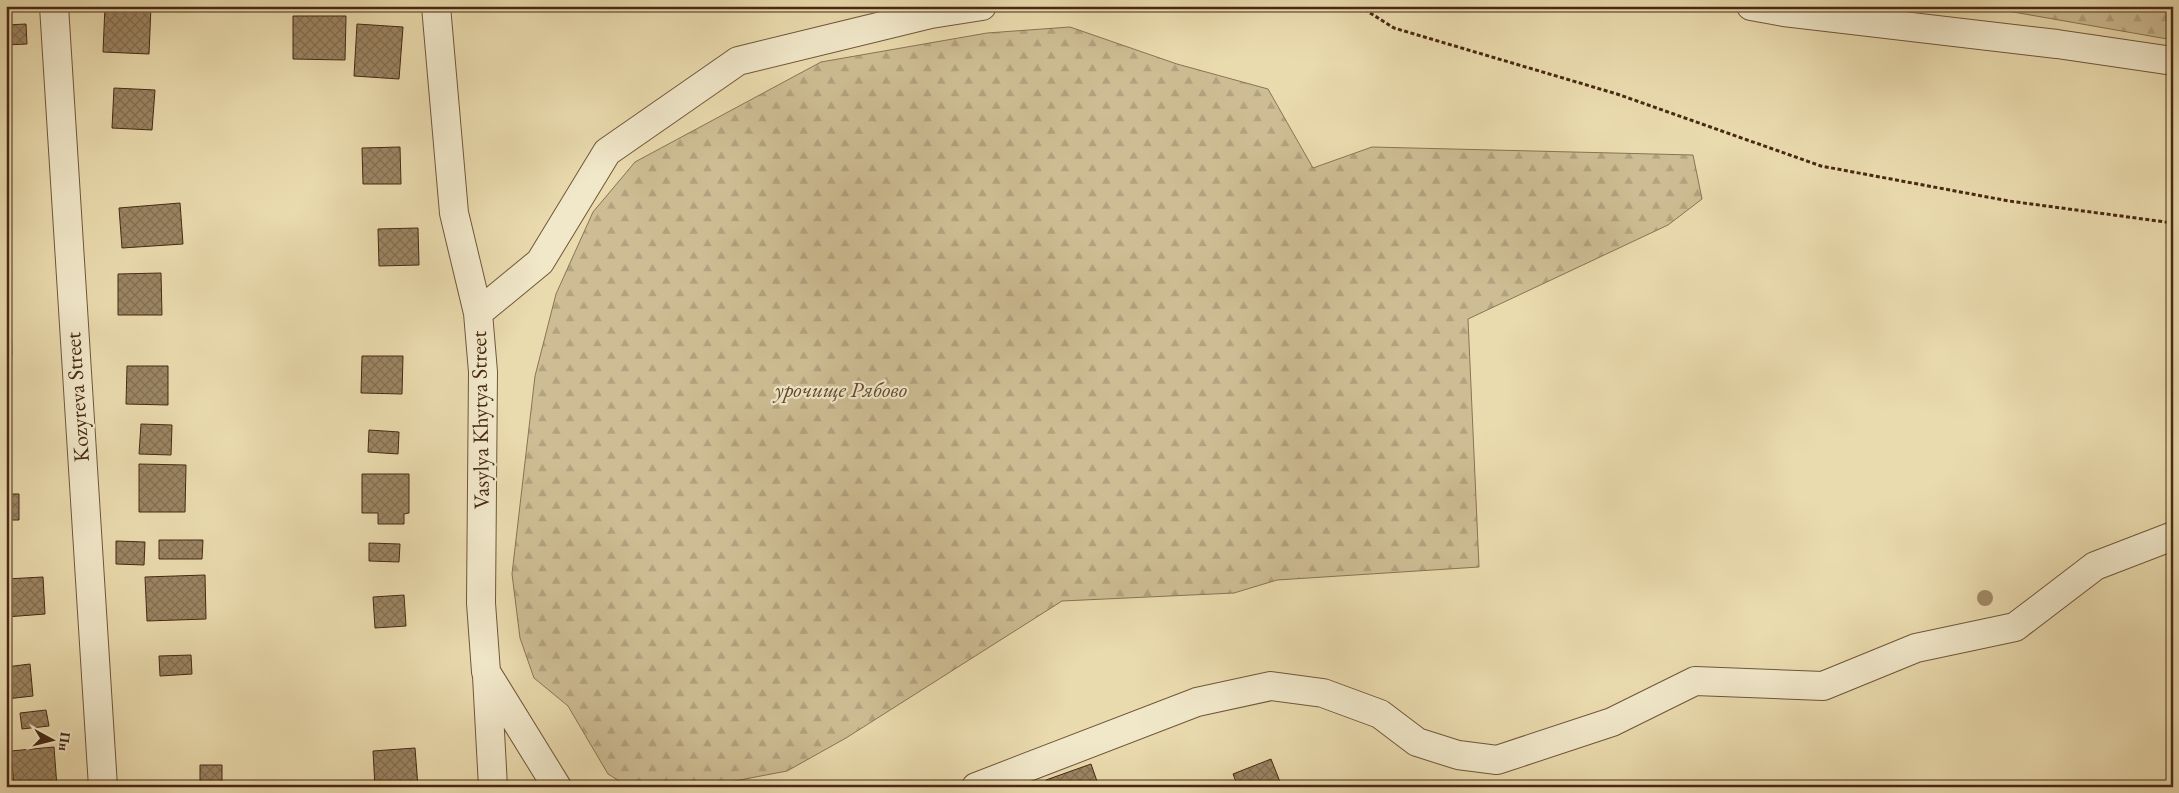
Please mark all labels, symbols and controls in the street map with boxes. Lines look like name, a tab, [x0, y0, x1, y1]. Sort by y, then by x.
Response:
street label: Vasylya Khytya Street	[464, 330, 496, 509]
street label: Kozyreva Street	[58, 331, 96, 463]
park label: урочище Рябово	[772, 375, 907, 404]
north arrow	[28, 716, 78, 766]
text: Пн	[55, 731, 75, 752]

